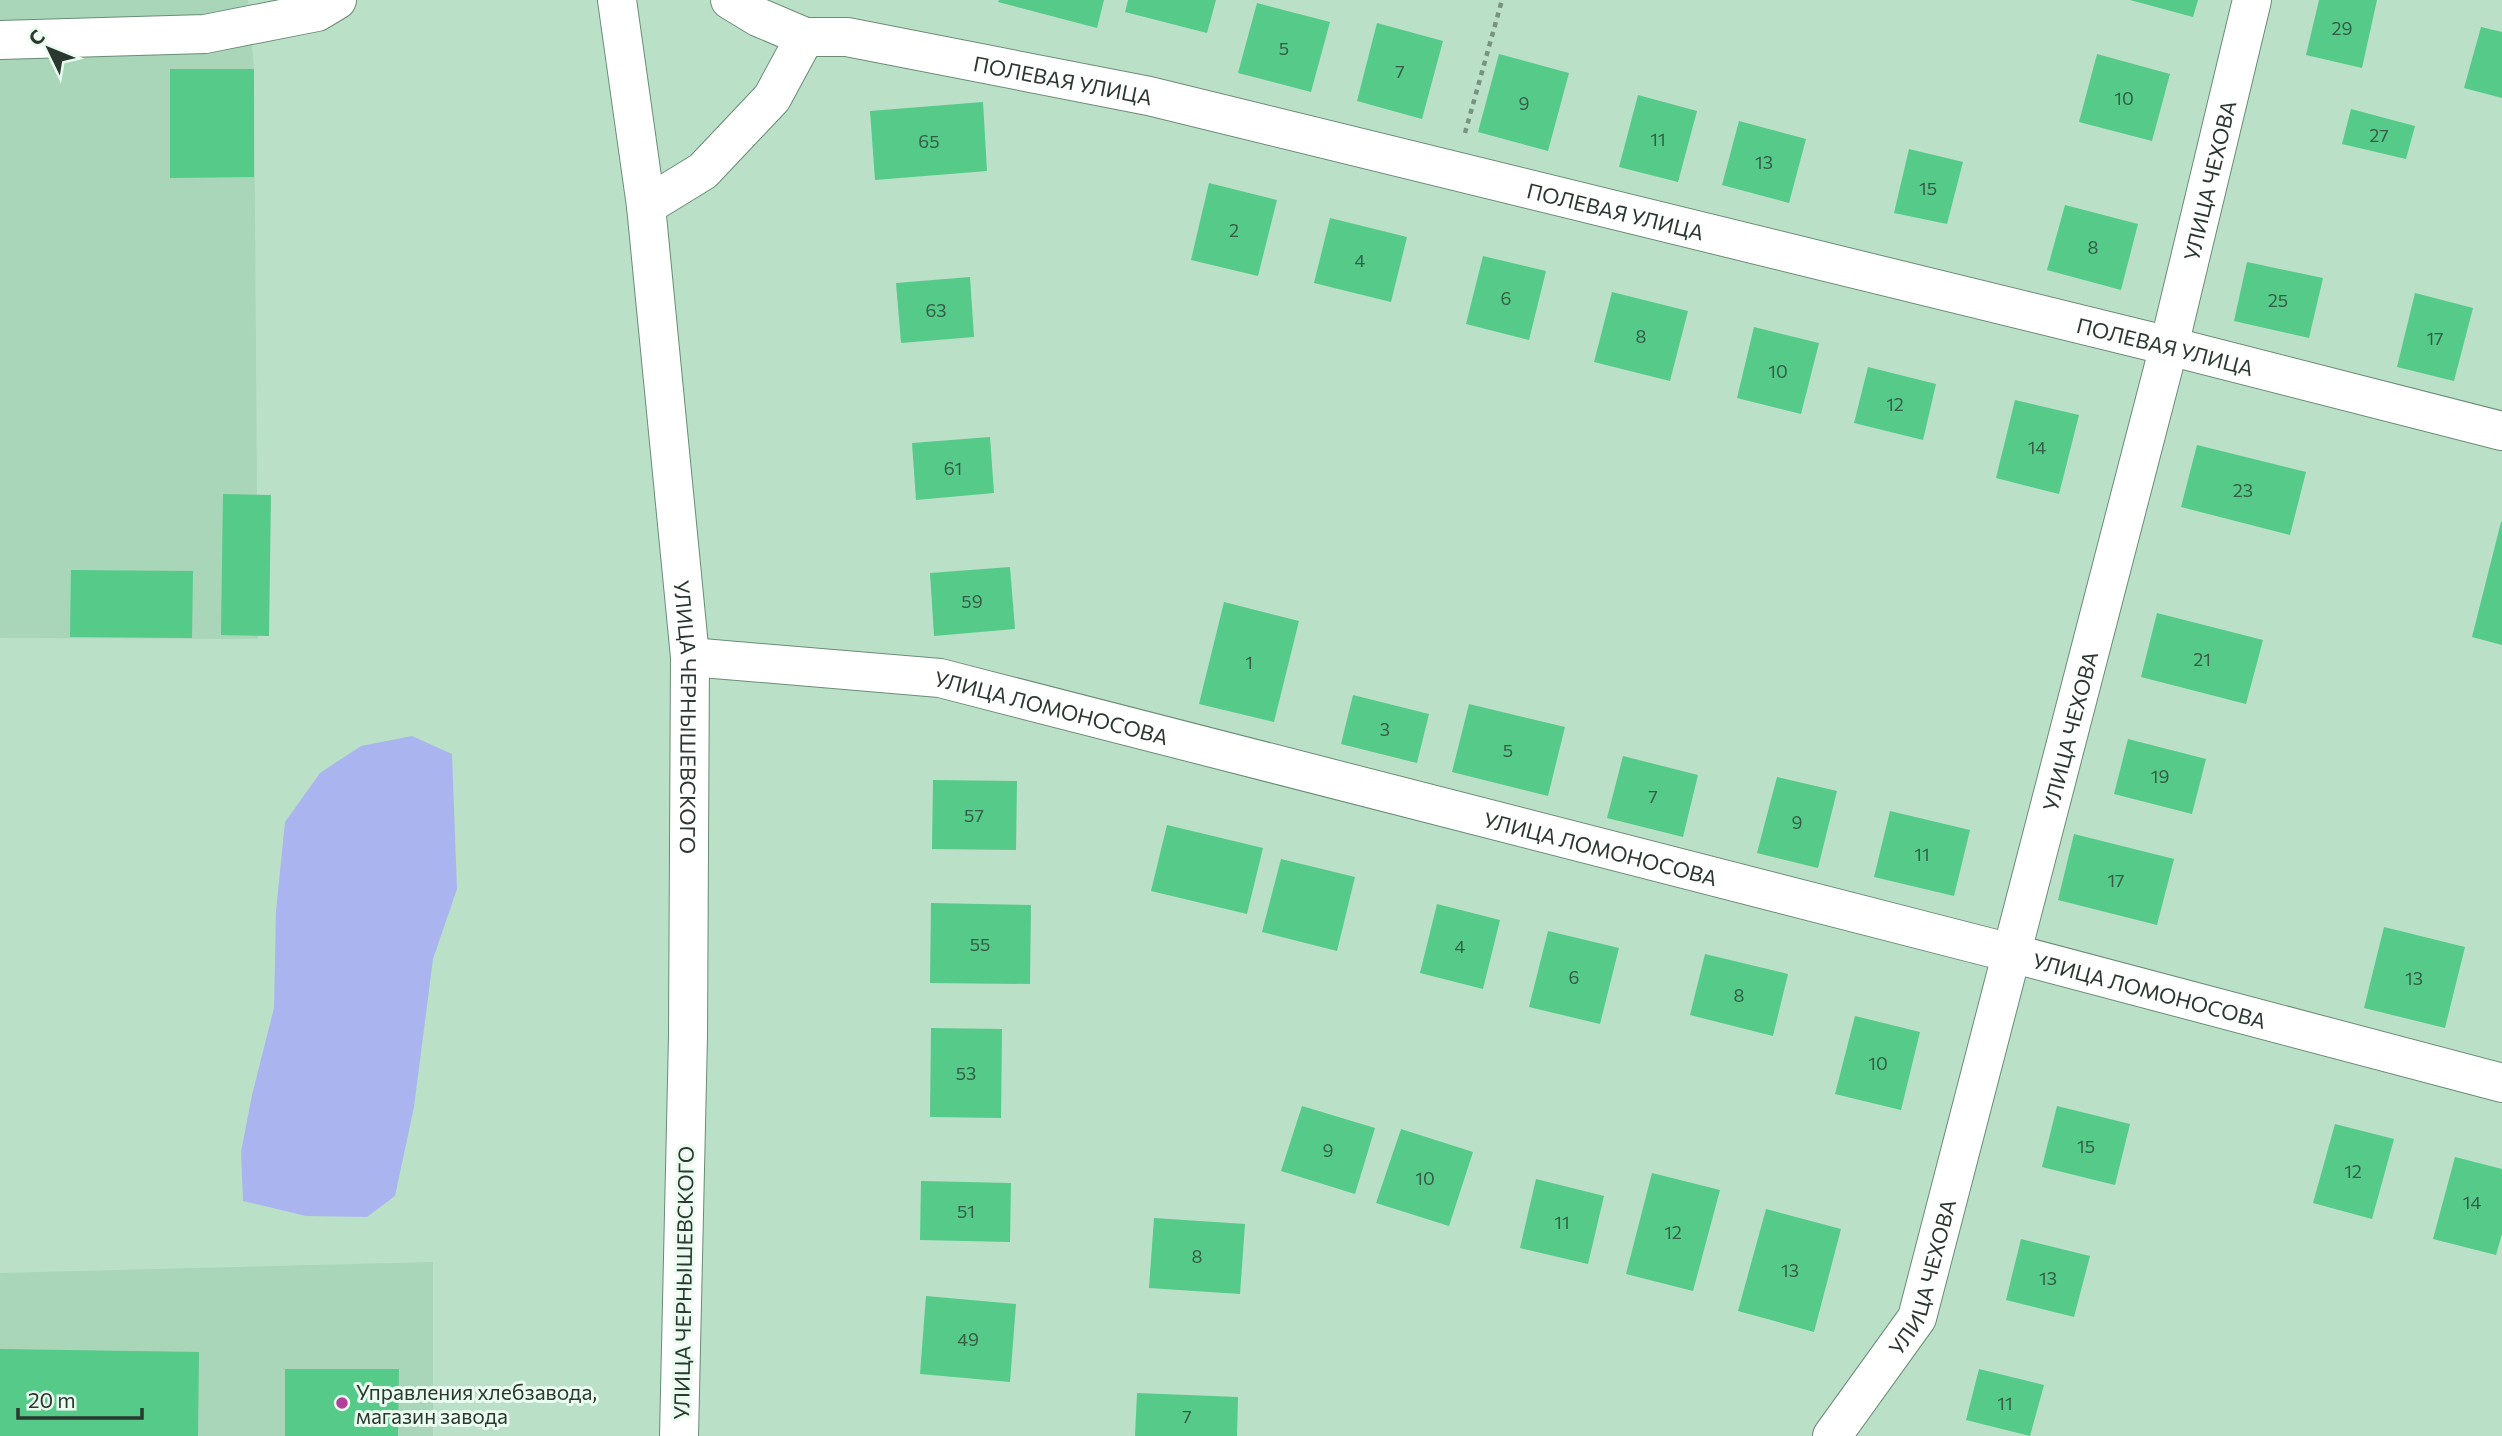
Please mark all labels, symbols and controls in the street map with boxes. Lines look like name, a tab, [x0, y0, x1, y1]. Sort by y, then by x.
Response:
north arrow	[14, 14, 84, 84]
house number: 29	[2332, 17, 2352, 39]
text: С	[23, 24, 49, 50]
house number: 5	[1279, 37, 1289, 59]
street label: ПОЛЕВАЯ УЛИЦА	[972, 50, 1154, 109]
house number: 7	[1395, 60, 1405, 82]
house number: 10	[2114, 87, 2134, 109]
house number: 9	[1519, 92, 1529, 114]
street label: УЛИЦА ЧЕХОВА	[2177, 98, 2240, 263]
house number: 27	[2369, 124, 2389, 146]
house number: 11	[1650, 128, 1666, 150]
house number: 65	[918, 130, 940, 152]
house number: 13	[1755, 151, 1773, 173]
street label: ПОЛЕВАЯ УЛИЦА	[1525, 177, 1707, 244]
house number: 15	[1919, 177, 1937, 199]
house number: 2	[1229, 219, 1239, 241]
house number: 8	[2088, 236, 2099, 258]
house number: 4	[1355, 249, 1366, 271]
house number: 6	[1501, 287, 1511, 309]
house number: 25	[2268, 289, 2288, 311]
house number: 63	[925, 299, 947, 321]
street label: ПОЛЕВАЯ УЛИЦА	[2074, 311, 2256, 380]
house number: 8	[1636, 325, 1647, 347]
house number: 17	[2426, 327, 2444, 349]
house number: 10	[1768, 360, 1788, 382]
house number: 12	[1886, 393, 1904, 415]
house number: 14	[2028, 436, 2046, 458]
house number: 61	[944, 457, 962, 479]
house number: 23	[2233, 479, 2253, 501]
street label: УЛИЦА ЧЕРНЫШЕВСКОГО	[670, 579, 703, 854]
house number: 59	[961, 590, 983, 612]
street label: УЛИЦА ЧЕХОВА	[2037, 648, 2102, 813]
house number: 21	[2193, 648, 2211, 670]
house number: 1	[1245, 651, 1253, 673]
street label: УЛИЦА ЛОМОНОСОВА	[932, 665, 1171, 749]
house number: 3	[1380, 718, 1390, 740]
house number: 5	[1503, 739, 1513, 761]
house number: 19	[2151, 765, 2169, 787]
house number: 7	[1648, 785, 1658, 807]
house number: 57	[964, 804, 984, 826]
street label: УЛИЦА ЛОМОНОСОВА	[1481, 806, 1720, 890]
house number: 9	[1792, 811, 1802, 833]
house number: 11	[1914, 843, 1930, 865]
house number: 17	[2107, 869, 2125, 891]
house number: 55	[970, 933, 990, 955]
house number: 4	[1455, 935, 1466, 957]
street label: УЛИЦА ЛОМОНОСОВА	[2030, 947, 2269, 1033]
house number: 6	[1569, 966, 1579, 988]
house number: 13	[2405, 967, 2423, 989]
house number: 8	[1734, 984, 1745, 1006]
house number: 10	[1868, 1052, 1888, 1074]
house number: 53	[956, 1062, 976, 1084]
house number: 15	[2077, 1135, 2095, 1157]
house number: 9	[1323, 1139, 1333, 1161]
street label: УЛИЦА ЧЕРНЫШЕВСКОГО	[668, 1146, 698, 1420]
house number: 12	[2344, 1160, 2362, 1182]
house number: 10	[1415, 1167, 1435, 1189]
house number: 14	[2463, 1191, 2481, 1213]
street label: УЛИЦА ЧЕХОВА	[1883, 1196, 1960, 1359]
house number: 51	[957, 1200, 975, 1222]
house number: 11	[1554, 1211, 1570, 1233]
house number: 12	[1664, 1221, 1682, 1243]
house number: 8	[1192, 1245, 1203, 1267]
house number: 13	[1781, 1259, 1799, 1281]
house number: 13	[2039, 1267, 2057, 1289]
house number: 49	[957, 1328, 979, 1350]
scale bar	[18, 1376, 142, 1420]
place label: Управления хлебзавода, магазин завода	[356, 1379, 597, 1428]
text: 20 m	[28, 1387, 76, 1412]
house number: 11	[1997, 1392, 2013, 1414]
marker: Управления хлебзавода, магазин завода	[334, 1395, 350, 1411]
house number: 7	[1182, 1405, 1192, 1427]

